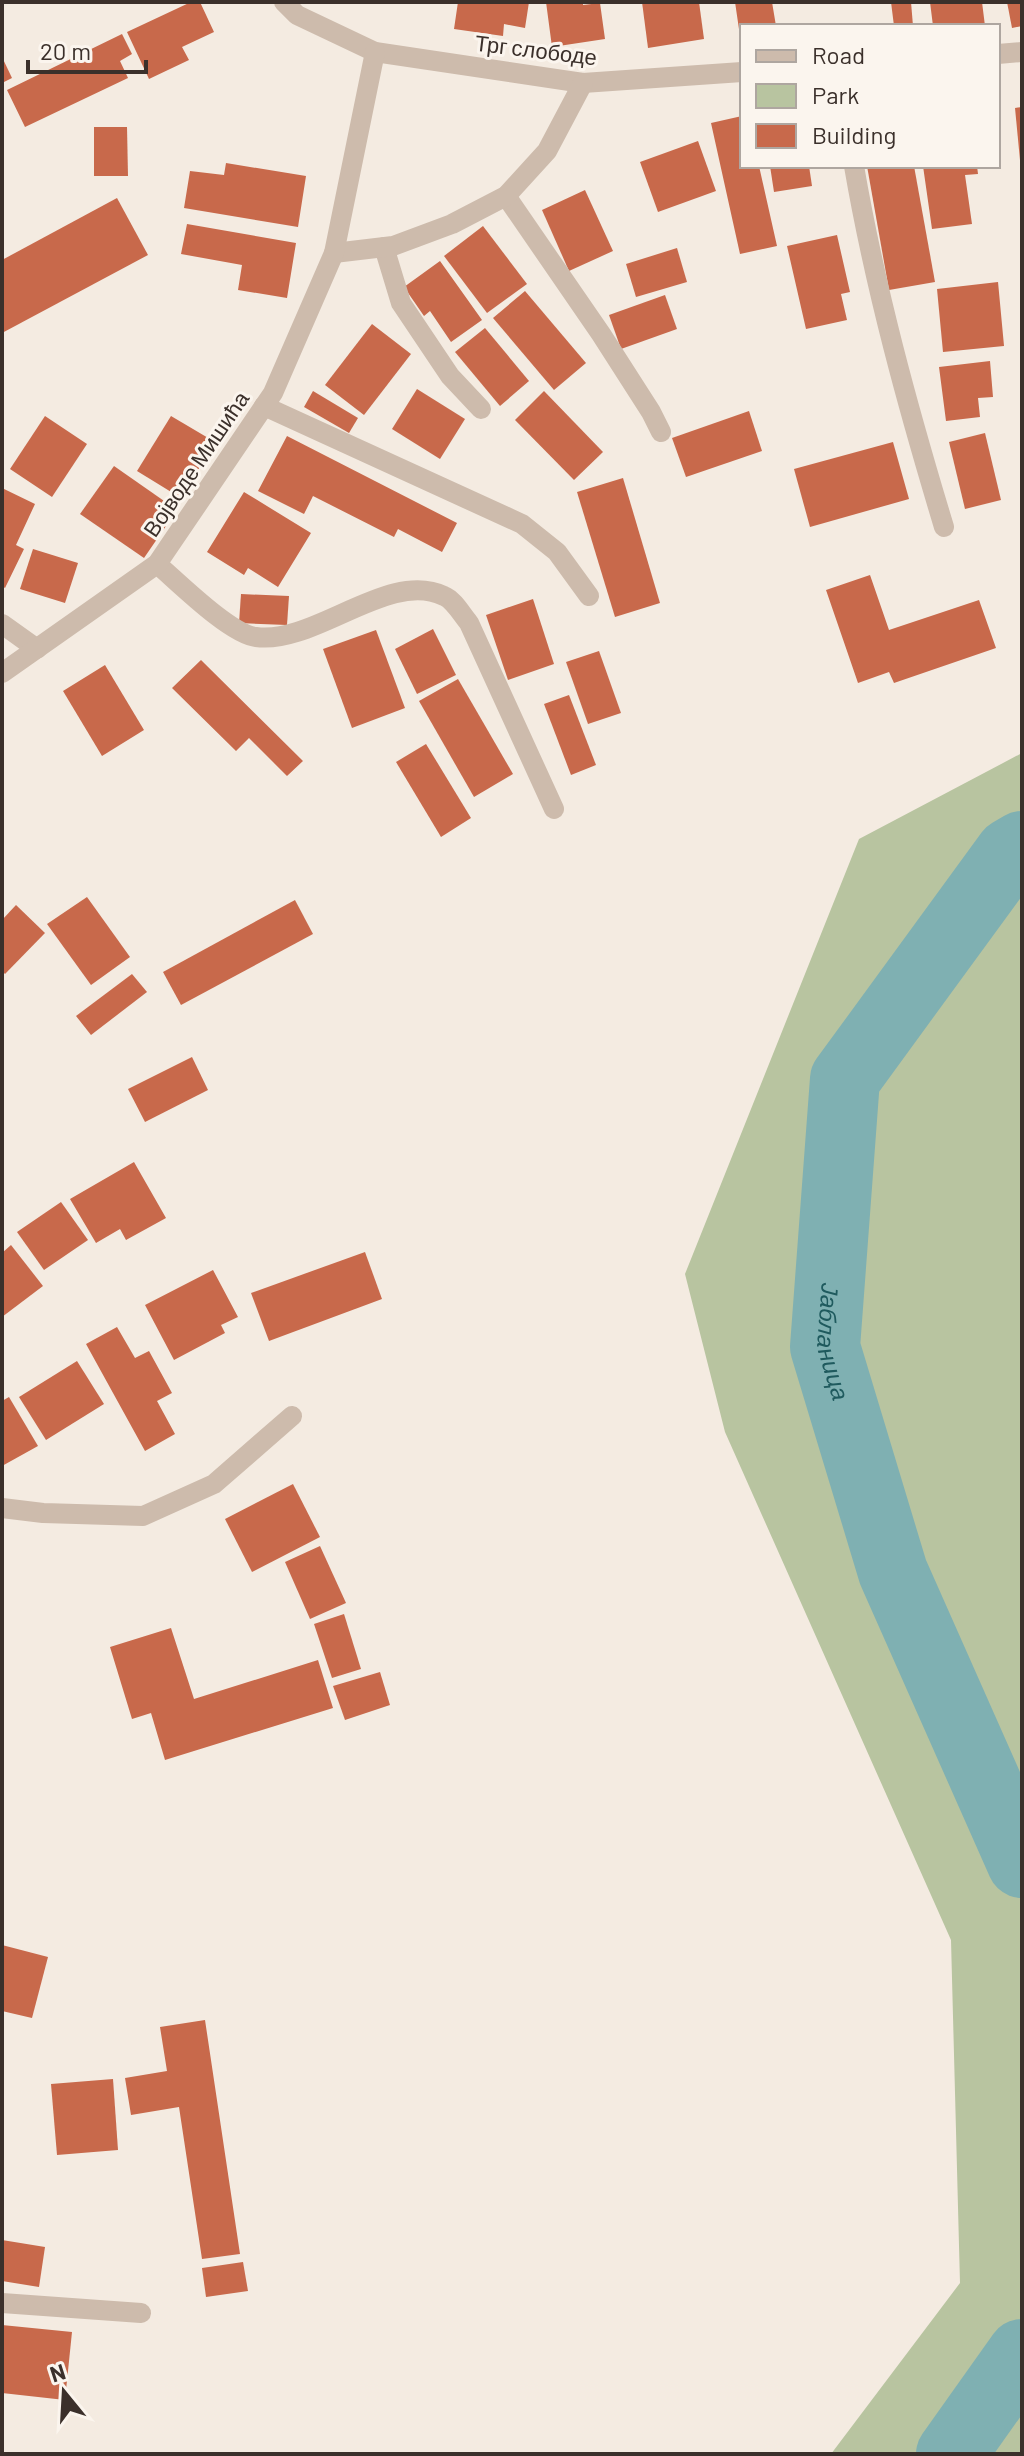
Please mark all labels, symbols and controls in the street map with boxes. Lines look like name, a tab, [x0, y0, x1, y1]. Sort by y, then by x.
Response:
scale bar	[28, 24, 146, 74]
legend	[740, 24, 1000, 168]
street label: Трг слободе	[474, 29, 599, 70]
text: 20 m	[40, 36, 91, 65]
text: Road	[812, 40, 865, 69]
text: Park	[812, 80, 859, 109]
text: Building	[812, 120, 896, 149]
street label: Војводе Мишића	[137, 385, 255, 542]
water label: Јабланица	[812, 1281, 856, 1404]
north arrow	[24, 2352, 104, 2432]
text: N	[47, 2357, 68, 2387]

